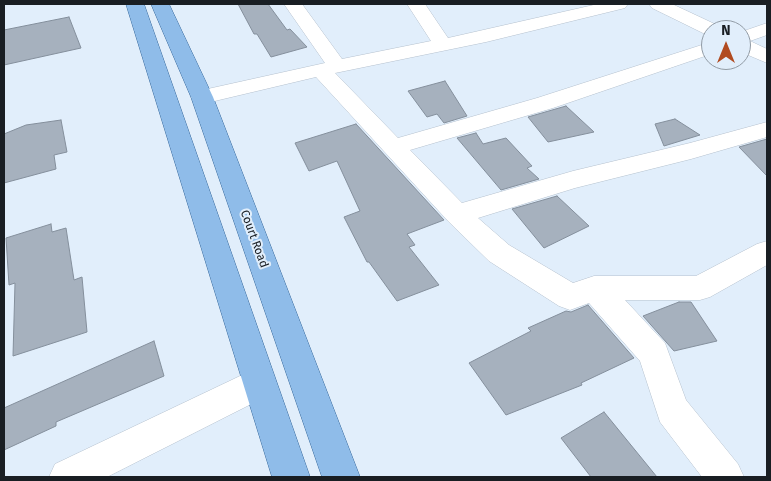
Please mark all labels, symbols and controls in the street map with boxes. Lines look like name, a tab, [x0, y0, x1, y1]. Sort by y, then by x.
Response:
north arrow	[701, 20, 751, 70]
text: N	[721, 22, 731, 39]
street label: Court Road	[237, 208, 271, 270]

